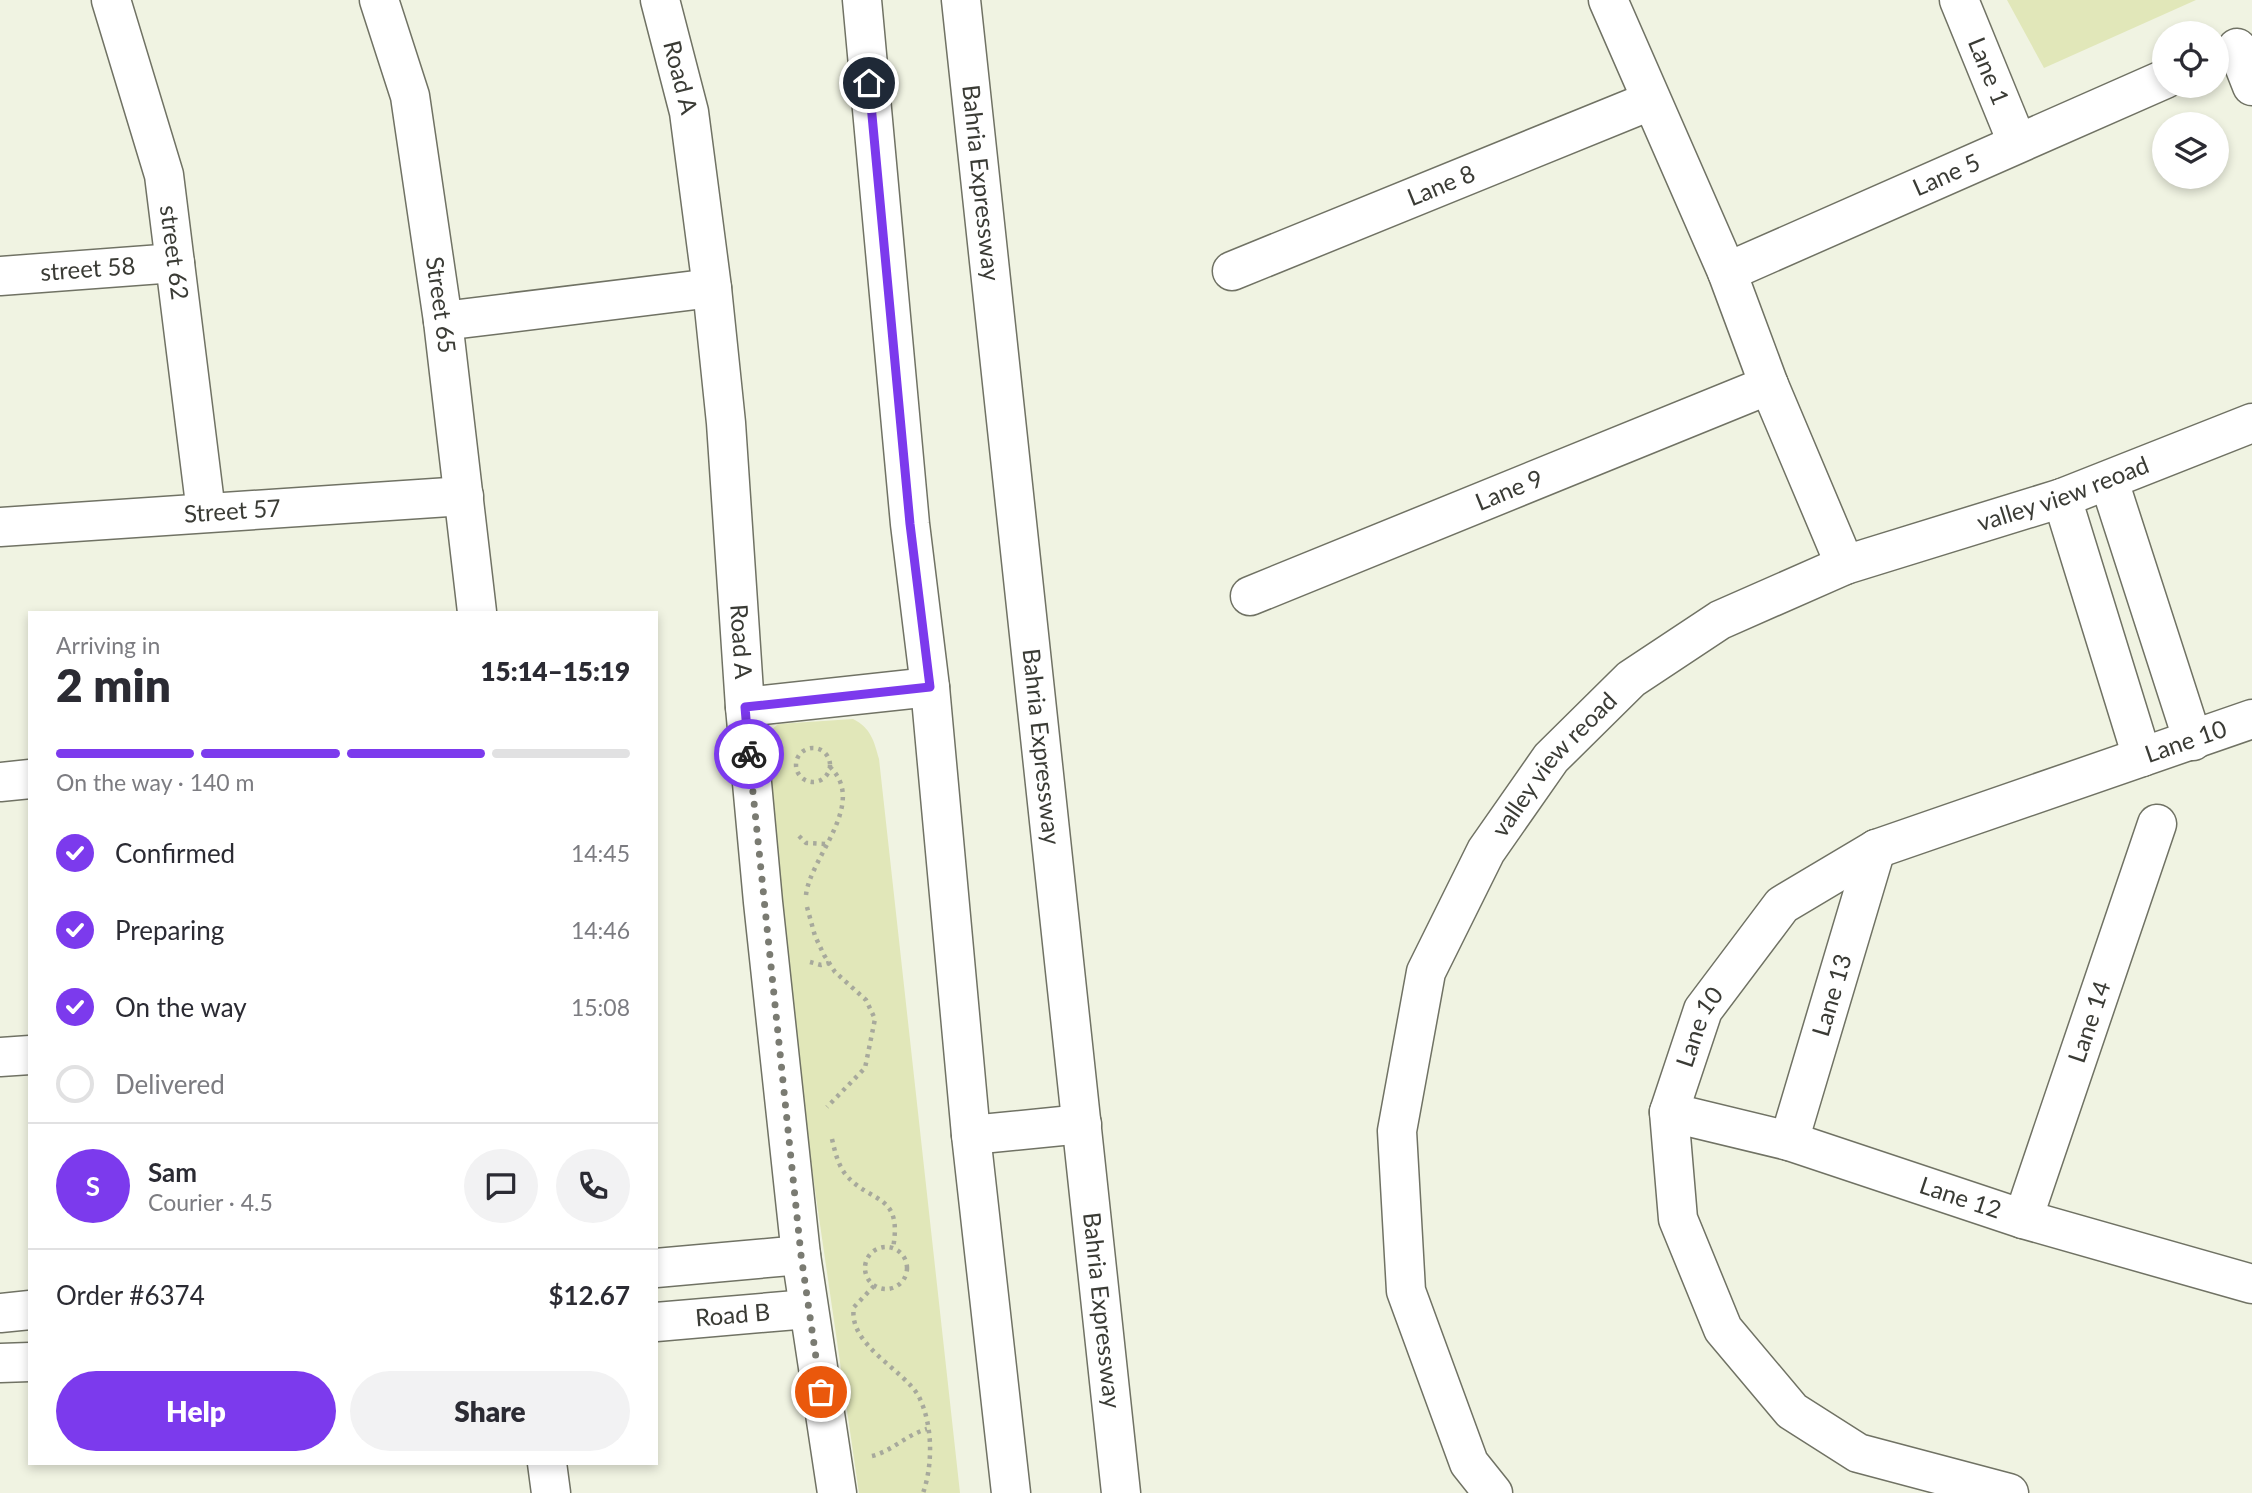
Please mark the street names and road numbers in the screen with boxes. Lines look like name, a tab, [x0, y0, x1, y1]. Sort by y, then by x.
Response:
street label: Lane 1	[1963, 33, 2016, 109]
street label: Road A	[658, 37, 705, 118]
street label: Bahria Expressway	[957, 83, 1007, 283]
street label: Lane 5	[1908, 146, 1984, 201]
street label: Lane 8	[1403, 158, 1479, 211]
street label: street 62	[155, 203, 195, 301]
street label: street 58	[39, 250, 136, 286]
street label: Street 65	[421, 254, 463, 355]
street label: valley view reoad	[1973, 449, 2153, 536]
street label: Lane 9	[1471, 462, 1547, 516]
street label: Street 57	[183, 492, 282, 528]
street label: Road A	[725, 603, 759, 681]
street label: Bahria Expressway	[1018, 647, 1067, 847]
street label: valley view reoad	[1485, 685, 1622, 842]
street label: Lane 10	[2141, 713, 2230, 768]
street label: Lane 13	[1805, 950, 1857, 1039]
street label: Lane 14	[2061, 977, 2116, 1066]
street label: Lane 10	[1669, 980, 1728, 1071]
street label: Lane 12	[1916, 1170, 2005, 1224]
street label: Bahria Expressway	[1078, 1211, 1128, 1410]
street label: Road B	[694, 1296, 771, 1332]

